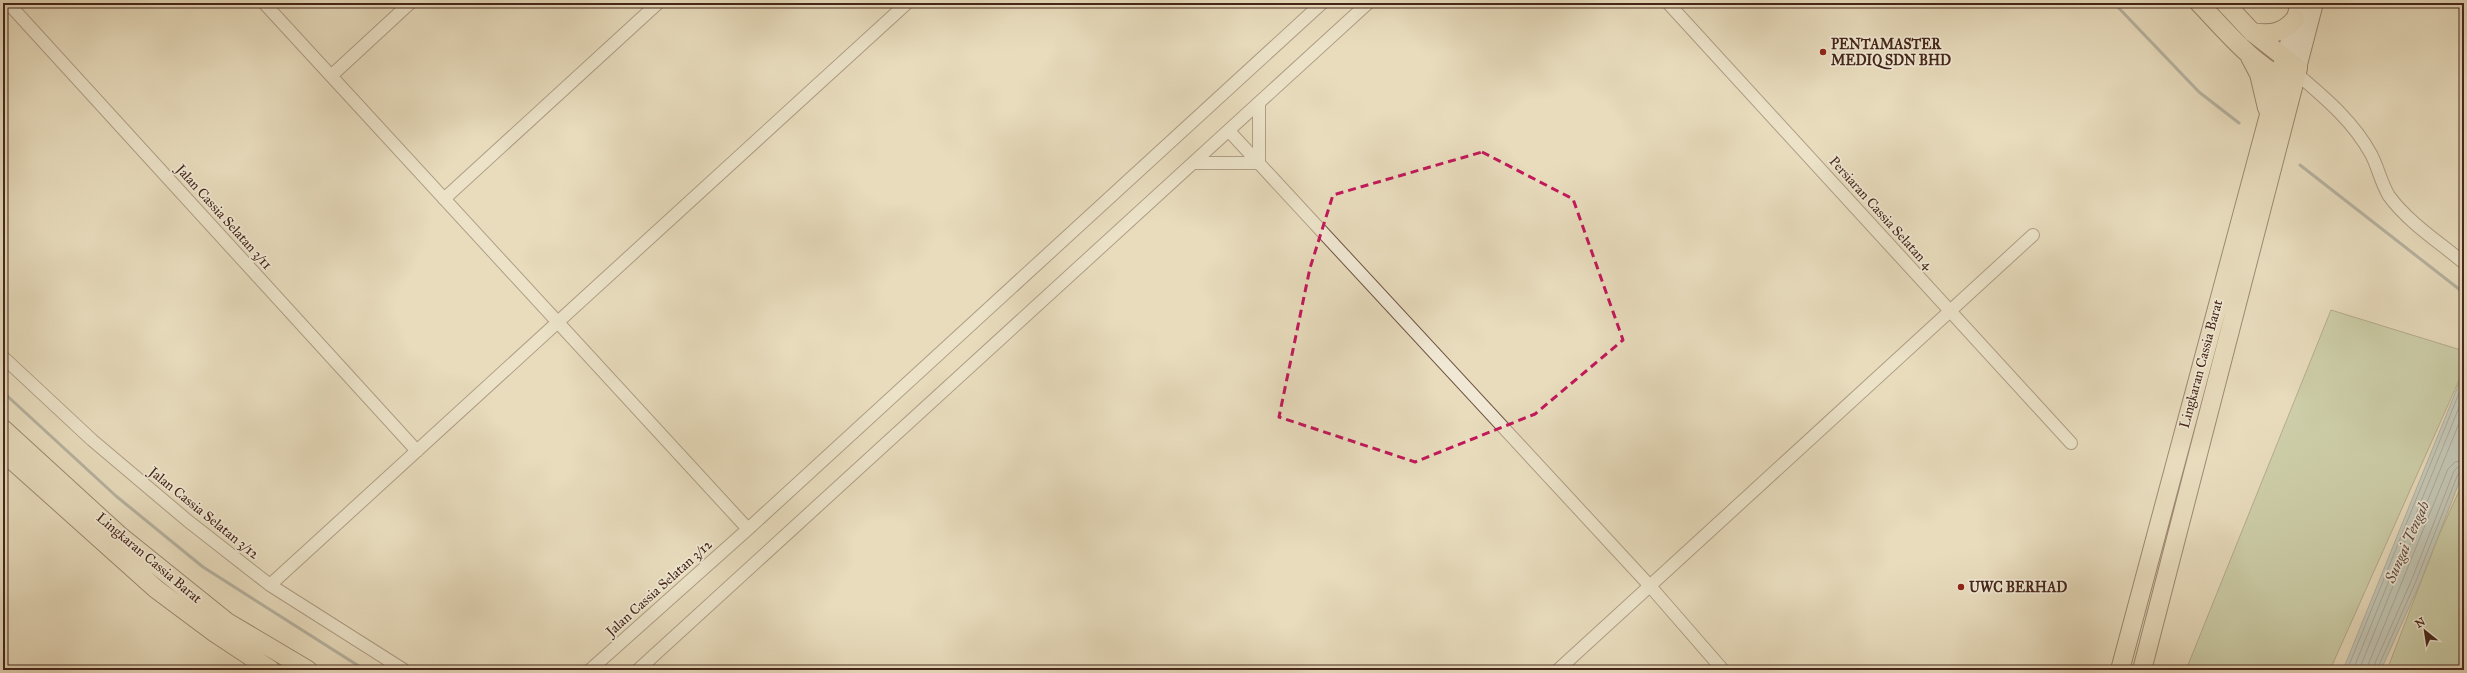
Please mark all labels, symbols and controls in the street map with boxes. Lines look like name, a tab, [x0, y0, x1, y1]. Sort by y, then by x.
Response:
place label: PENTAMASTER MEDIQ SDN BHD	[1831, 36, 1951, 70]
marker: PENTAMASTER MEDIQ SDN BHD	[1818, 47, 1828, 57]
street label: Persiaran Cassia Selatan 4	[1826, 153, 1937, 274]
street label: Jalan Cassia Selatan 3/11	[170, 159, 276, 274]
street label: Lingkaran Cassia Barat	[2176, 298, 2226, 430]
street label: Jalan Cassia Selatan 3/12	[143, 462, 263, 563]
water label: Sungai Tengah	[2381, 498, 2433, 587]
street label: Lingkaran Cassia Barat	[93, 509, 205, 607]
street label: Jalan Cassia Selatan 3/12	[601, 536, 716, 642]
place label: UWC BERHAD	[1969, 579, 2067, 596]
marker: UWC BERHAD	[1956, 582, 1966, 592]
north arrow	[2405, 611, 2445, 651]
text: N	[2413, 614, 2428, 631]

